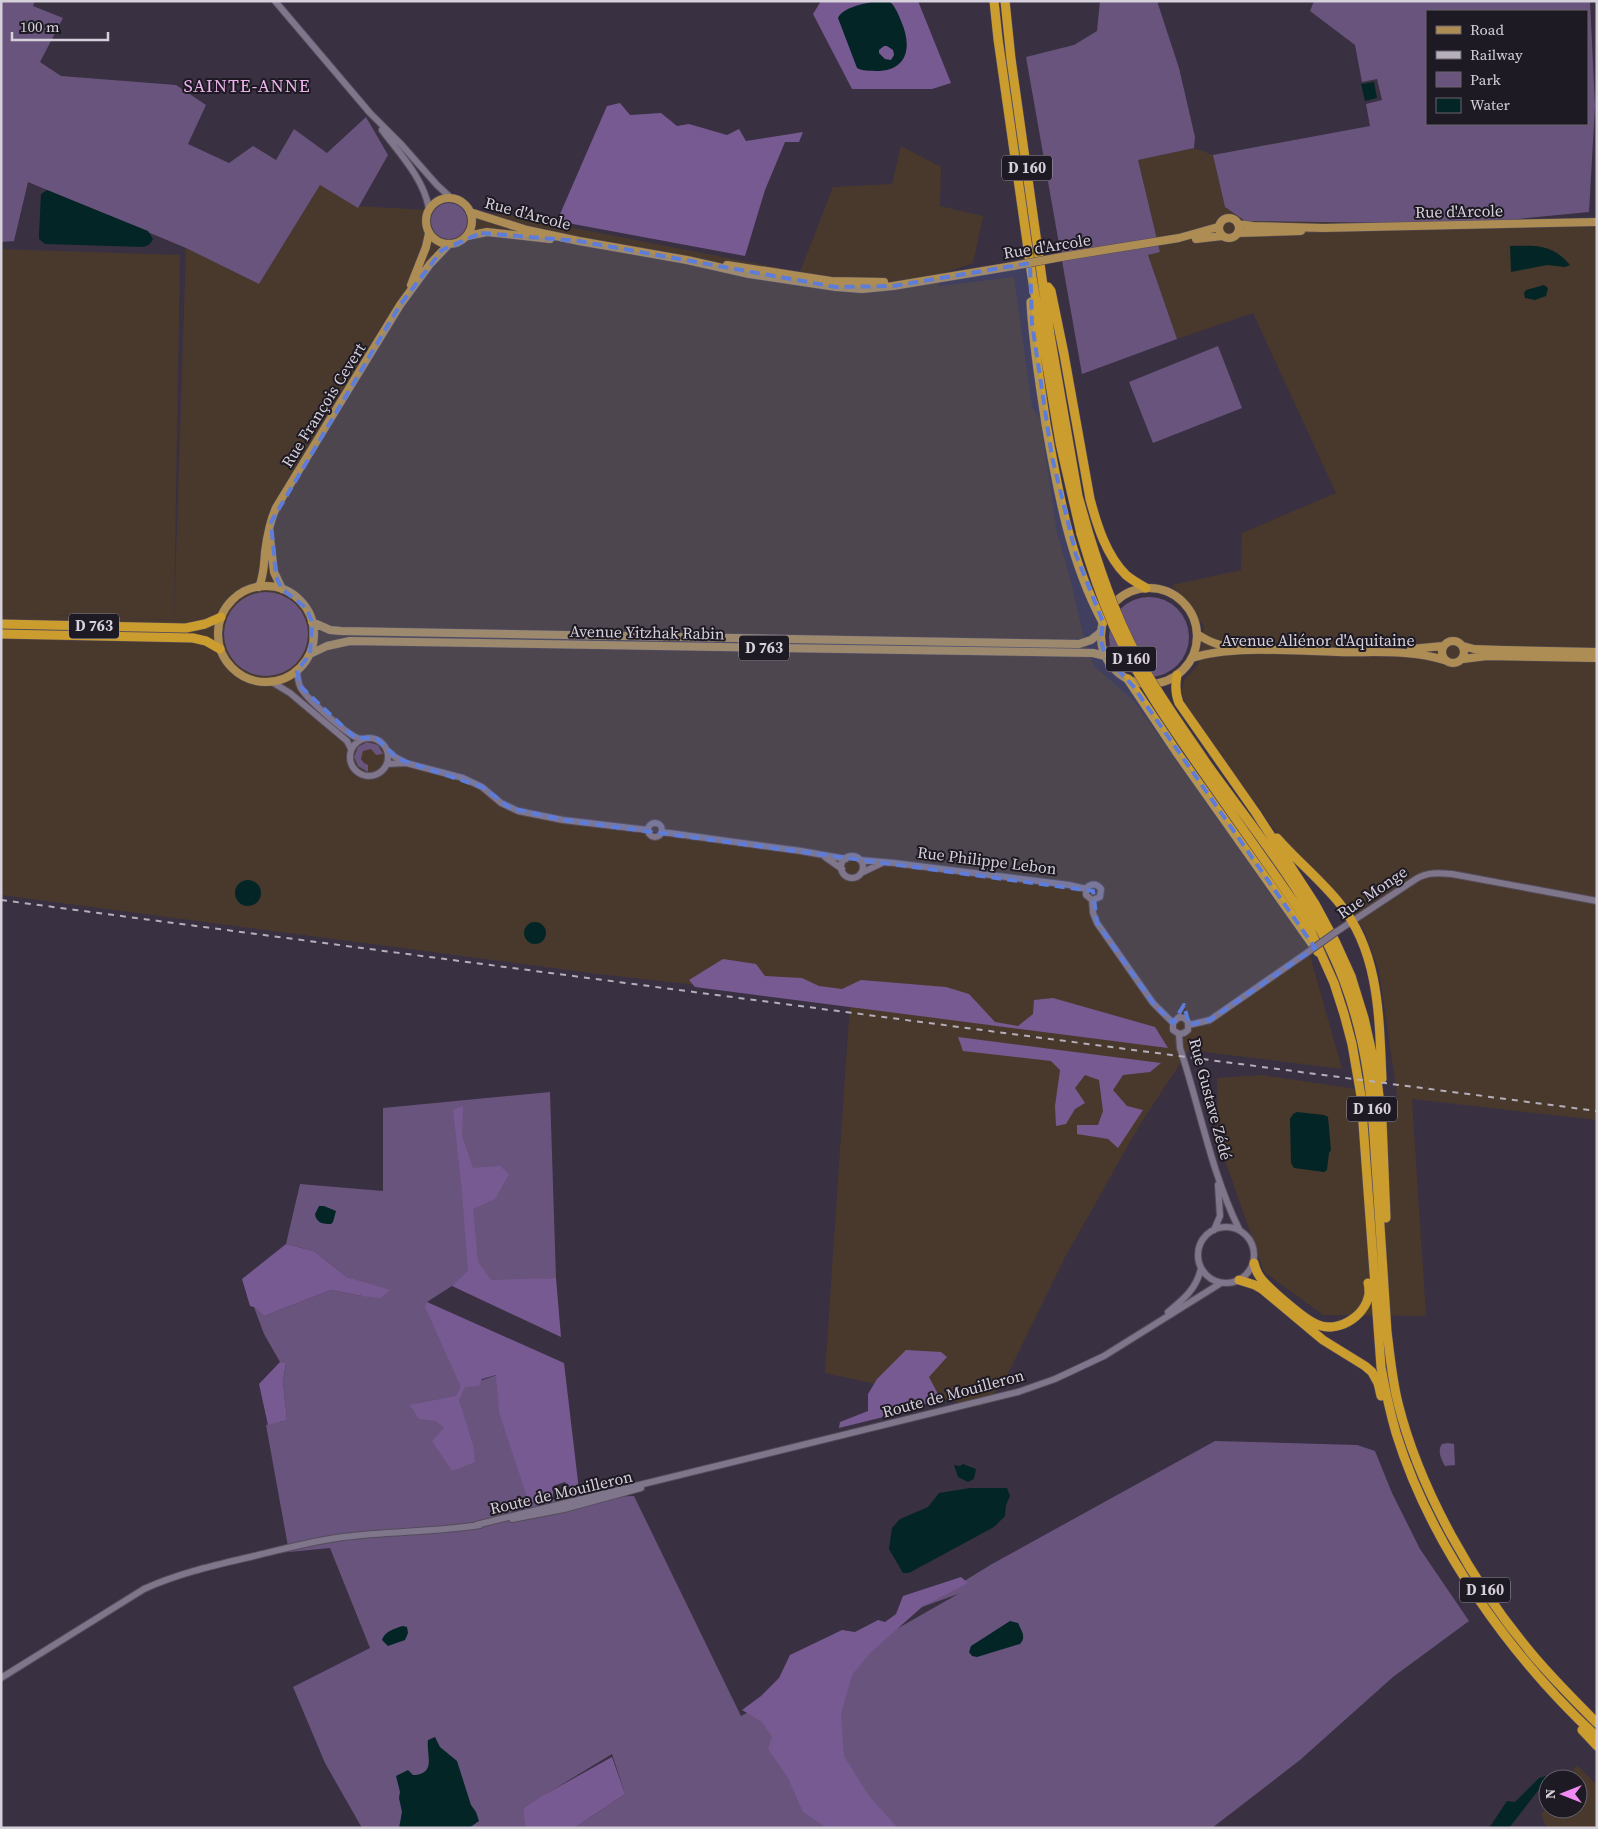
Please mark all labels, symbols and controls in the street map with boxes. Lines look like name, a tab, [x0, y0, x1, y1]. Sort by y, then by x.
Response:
scale bar	[12, 10, 109, 42]
legend	[1426, 10, 1588, 125]
text: 100 m	[20, 16, 60, 37]
text: Road	[1470, 19, 1504, 40]
text: Railway	[1470, 44, 1523, 65]
text: Park	[1470, 69, 1502, 90]
district label: SAINTE-ANNE	[183, 73, 311, 98]
text: Water	[1470, 94, 1511, 115]
road number: D 160	[1002, 156, 1052, 180]
street label: Rue d'Arcole	[483, 191, 573, 235]
street label: Rue d'Arcole	[1415, 199, 1503, 223]
street label: Rue d'Arcole	[1002, 228, 1092, 264]
street label: Rue François Cevert	[276, 338, 371, 471]
road number: D 763	[69, 614, 119, 638]
street label: Avenue Yitzhak Rabin	[569, 620, 725, 644]
street label: Avenue Aliénor d'Aquitaine	[1221, 629, 1415, 651]
road number: D 763	[739, 636, 789, 660]
road number: D 160	[1106, 646, 1156, 672]
street label: Rue Philippe Lebon	[916, 841, 1058, 879]
street label: Rue Monge	[1333, 860, 1411, 924]
street label: Rue Gustave Zédé	[1184, 1036, 1238, 1162]
road number: D 160	[1347, 1096, 1397, 1122]
street label: Route de Mouilleron	[880, 1363, 1027, 1423]
street label: Route de Mouilleron	[487, 1465, 635, 1519]
road number: D 160	[1460, 1578, 1510, 1602]
north arrow	[1538, 1769, 1588, 1819]
text: N	[1540, 1789, 1560, 1799]

